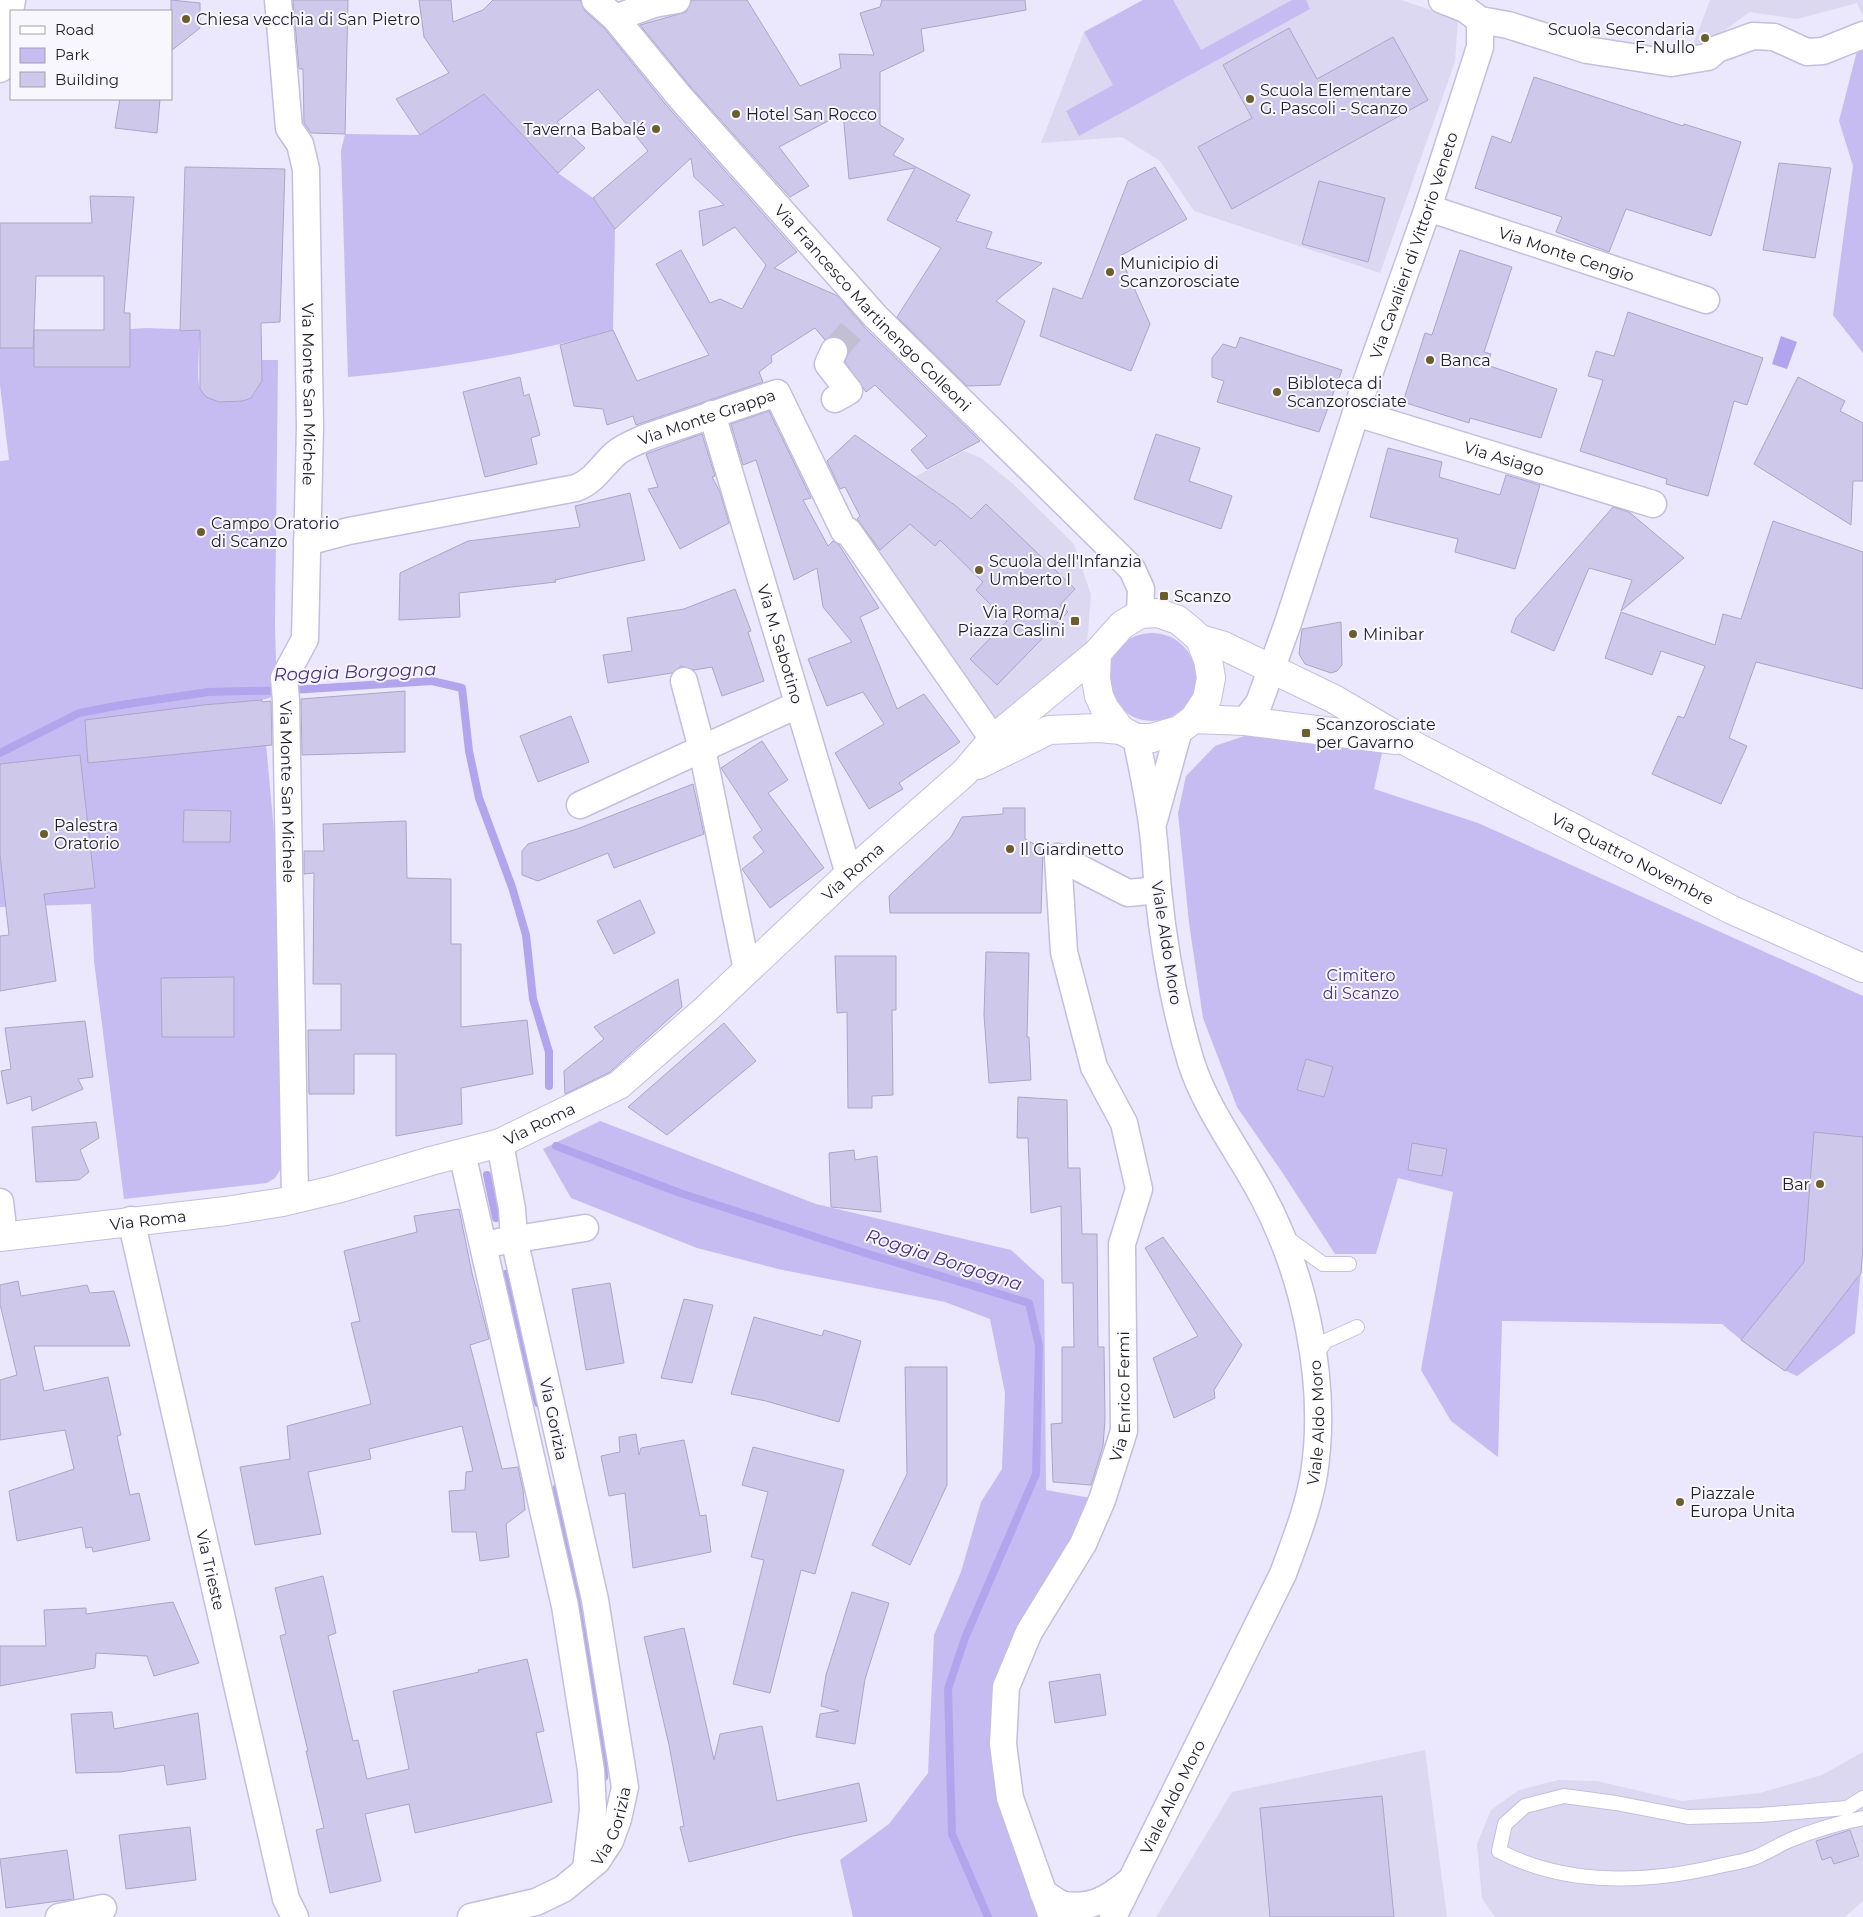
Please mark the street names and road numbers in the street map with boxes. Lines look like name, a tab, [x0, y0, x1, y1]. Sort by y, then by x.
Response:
street label: Via Cavalieri di Vittorio Veneto	[1366, 130, 1462, 362]
street label: Via Francesco Martinengo Colleoni	[770, 201, 975, 415]
street label: Via Monte Cengio	[1496, 223, 1637, 286]
street label: Via Monte San Michele	[298, 303, 319, 486]
street label: Via Monte Grappa	[635, 385, 778, 450]
street label: Via Asiago	[1462, 438, 1546, 480]
street label: Via M. Sabotino	[753, 582, 807, 706]
street label: Via Monte San Michele	[276, 701, 298, 883]
street label: Via Quattro Novembre	[1548, 809, 1717, 909]
street label: Via Roma	[818, 839, 888, 905]
street label: Viale Aldo Moro	[1147, 880, 1186, 1006]
street label: Via Roma	[501, 1099, 578, 1150]
street label: Via Roma	[109, 1207, 187, 1234]
street label: Via Enrico Fermi	[1106, 1331, 1134, 1464]
street label: Viale Aldo Moro	[1303, 1359, 1328, 1487]
street label: Via Gorizia	[536, 1376, 572, 1462]
street label: Via Trieste	[192, 1528, 229, 1612]
street label: Viale Aldo Moro	[1137, 1737, 1209, 1858]
street label: Via Gorizia	[587, 1785, 635, 1870]

